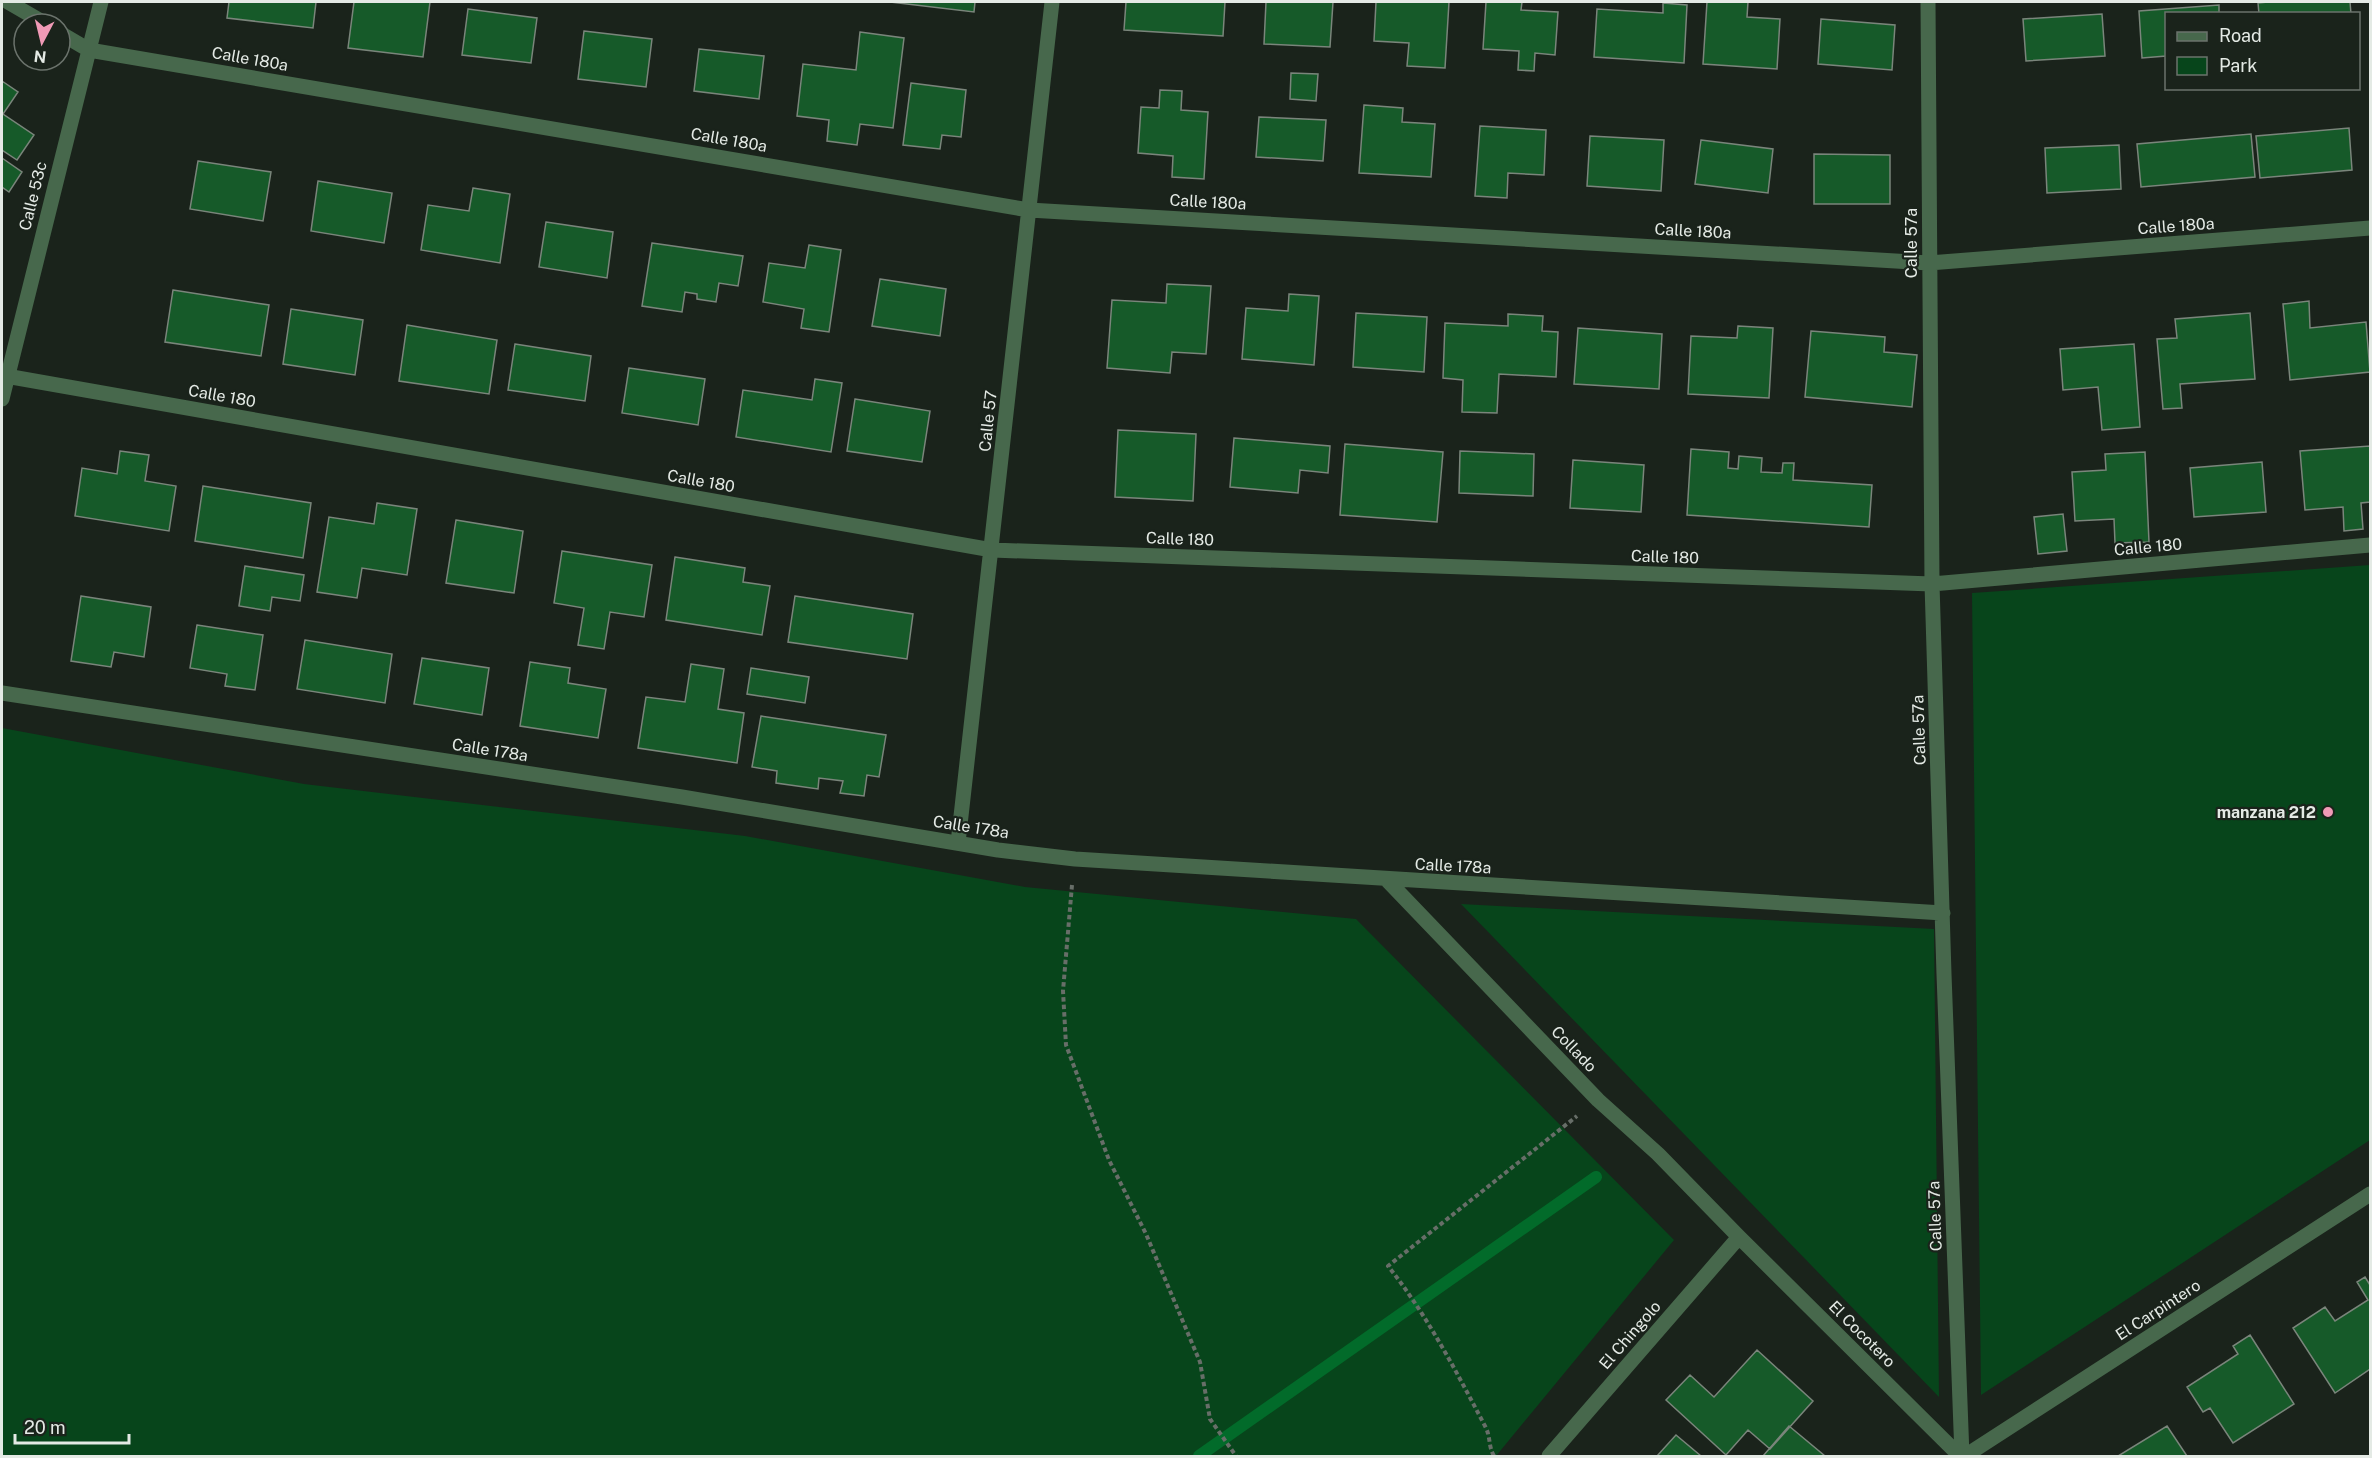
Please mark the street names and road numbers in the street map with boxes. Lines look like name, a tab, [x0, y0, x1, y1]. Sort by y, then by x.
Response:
street label: Calle 180a	[210, 43, 290, 75]
street label: Calle 180a	[689, 124, 769, 156]
street label: Calle 53c	[15, 159, 51, 233]
street label: Calle 180a	[1169, 190, 1247, 214]
street label: Calle 57a	[1902, 208, 1921, 278]
street label: Calle 180a	[2137, 214, 2215, 238]
street label: Calle 180a	[1654, 219, 1732, 243]
street label: Calle 180	[187, 381, 257, 411]
street label: Calle 57	[975, 389, 1001, 453]
street label: Calle 180	[666, 466, 736, 496]
street label: Calle 180	[1146, 528, 1215, 550]
street label: Calle 180	[2113, 535, 2183, 559]
street label: Calle 180	[1631, 546, 1700, 568]
street label: Calle 57a	[1908, 695, 1930, 765]
street label: Calle 178a	[451, 735, 529, 765]
street label: Calle 178a	[932, 812, 1010, 842]
street label: Calle 178a	[1414, 855, 1492, 877]
street label: Collado	[1547, 1022, 1601, 1076]
street label: Calle 57a	[1924, 1181, 1946, 1251]
street label: El Carpintero	[2112, 1276, 2204, 1344]
street label: El Chingolo	[1595, 1297, 1665, 1373]
street label: El Cocotero	[1825, 1297, 1899, 1371]

